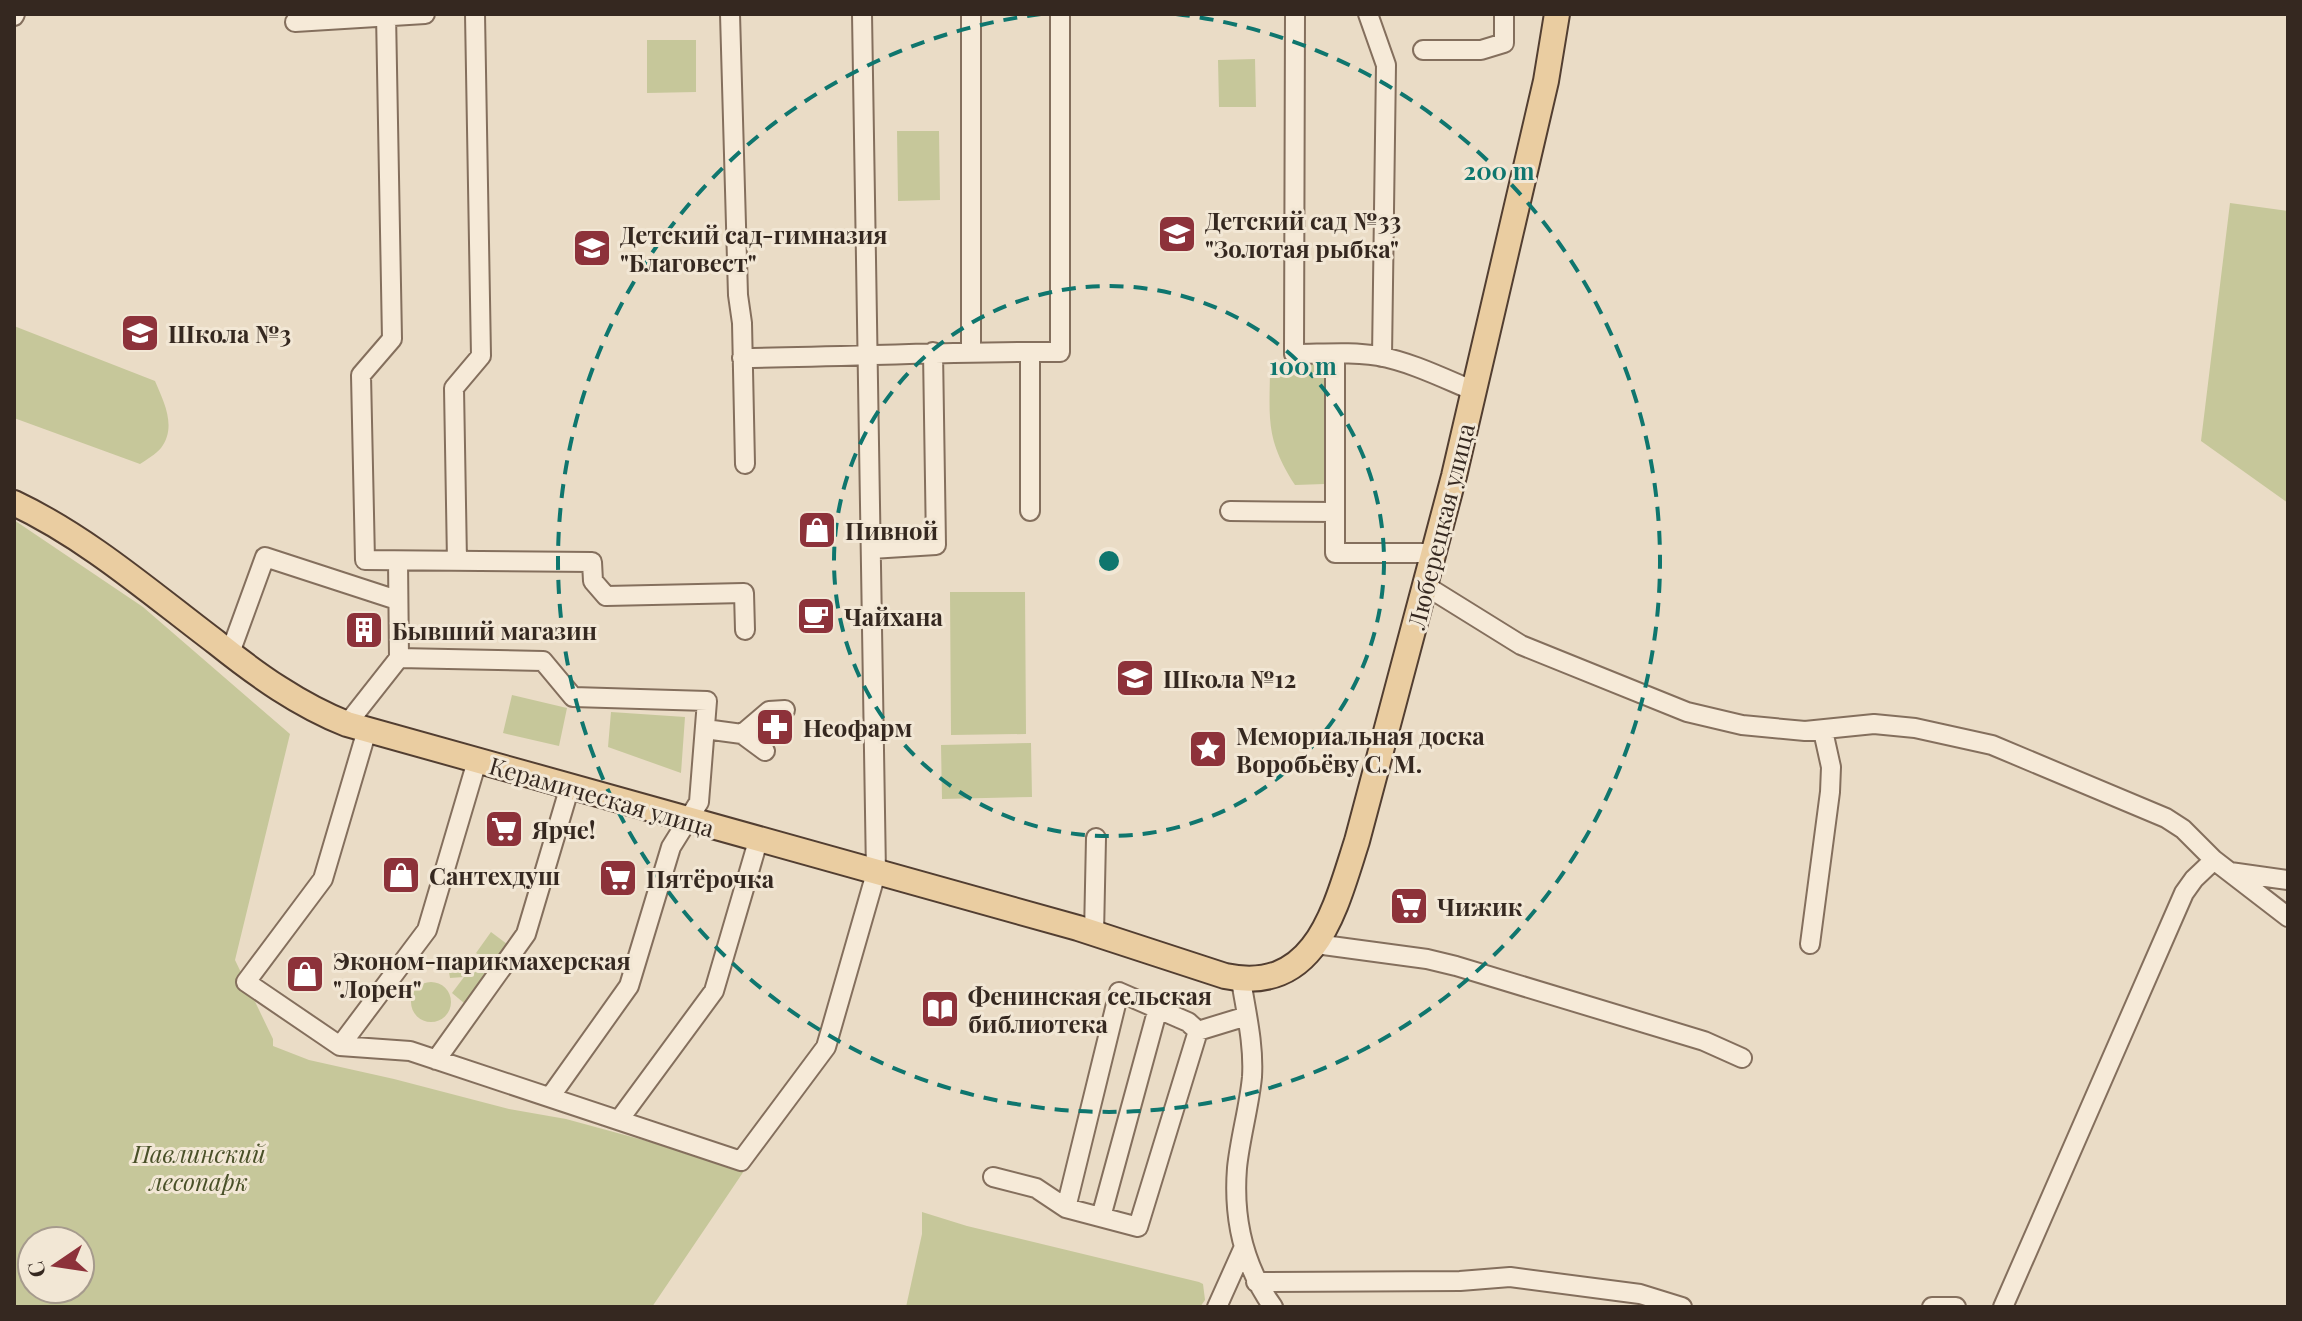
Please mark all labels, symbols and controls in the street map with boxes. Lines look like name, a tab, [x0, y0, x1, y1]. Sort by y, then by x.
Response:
text: 200 m	[1464, 154, 1535, 186]
place label: Детский сад №33 "Золотая рыбка"	[1205, 204, 1401, 264]
school or university icon: Детский сад №33 "Золотая рыбка"	[1156, 213, 1198, 255]
place label: Детский сад-гимназия "Благовест"	[620, 218, 887, 278]
school or university icon: Детский сад-гимназия "Благовест"	[571, 227, 613, 269]
school or university icon: Школа №3	[119, 312, 161, 354]
place label: Школа №3	[168, 317, 291, 349]
text: 100 m	[1269, 349, 1337, 381]
street label: Люберецкая улица	[1399, 420, 1481, 633]
shop icon: Пивной	[796, 509, 838, 551]
place label: Пивной	[845, 514, 939, 546]
centre of rings	[1095, 547, 1123, 575]
cafe icon: Чайхана	[795, 595, 837, 637]
place label: Чайхана	[844, 600, 944, 632]
building icon: Бывший магазин	[343, 609, 385, 651]
place label: Бывший магазин	[392, 614, 597, 646]
school or university icon: Школа №12	[1114, 657, 1156, 699]
place label: Школа №12	[1163, 662, 1296, 694]
pharmacy icon: Неофарм	[754, 706, 796, 748]
place label: Неофарм	[803, 711, 913, 743]
place label: Мемориальная доска Воробьёву С. М.	[1236, 719, 1485, 779]
place icon: Мемориальная доска Воробьёву С. М.	[1187, 728, 1229, 770]
street label: Керамическая улица	[486, 749, 718, 843]
supermarket icon: Ярче!	[483, 808, 525, 850]
place label: Ярче!	[531, 813, 596, 845]
shop icon: Сантехдуш	[380, 854, 422, 896]
supermarket icon: Пятёрочка	[597, 857, 639, 899]
place label: Сантехдуш	[429, 859, 560, 891]
place label: Пятёрочка	[646, 862, 775, 894]
supermarket icon: Чижик	[1388, 885, 1430, 927]
place label: Чижик	[1437, 890, 1523, 922]
place label: Эконом-парикмахерская "Лорен"	[333, 944, 631, 1004]
shop icon: Эконом-парикмахерская "Лорен"	[284, 953, 326, 995]
place label: Фенинская сельская библиотека	[968, 979, 1212, 1039]
library icon: Фенинская сельская библиотека	[919, 988, 961, 1030]
park label: Павлинский лесопарк	[131, 1137, 266, 1197]
north arrow	[16, 1225, 96, 1305]
text: С	[19, 1259, 52, 1281]

